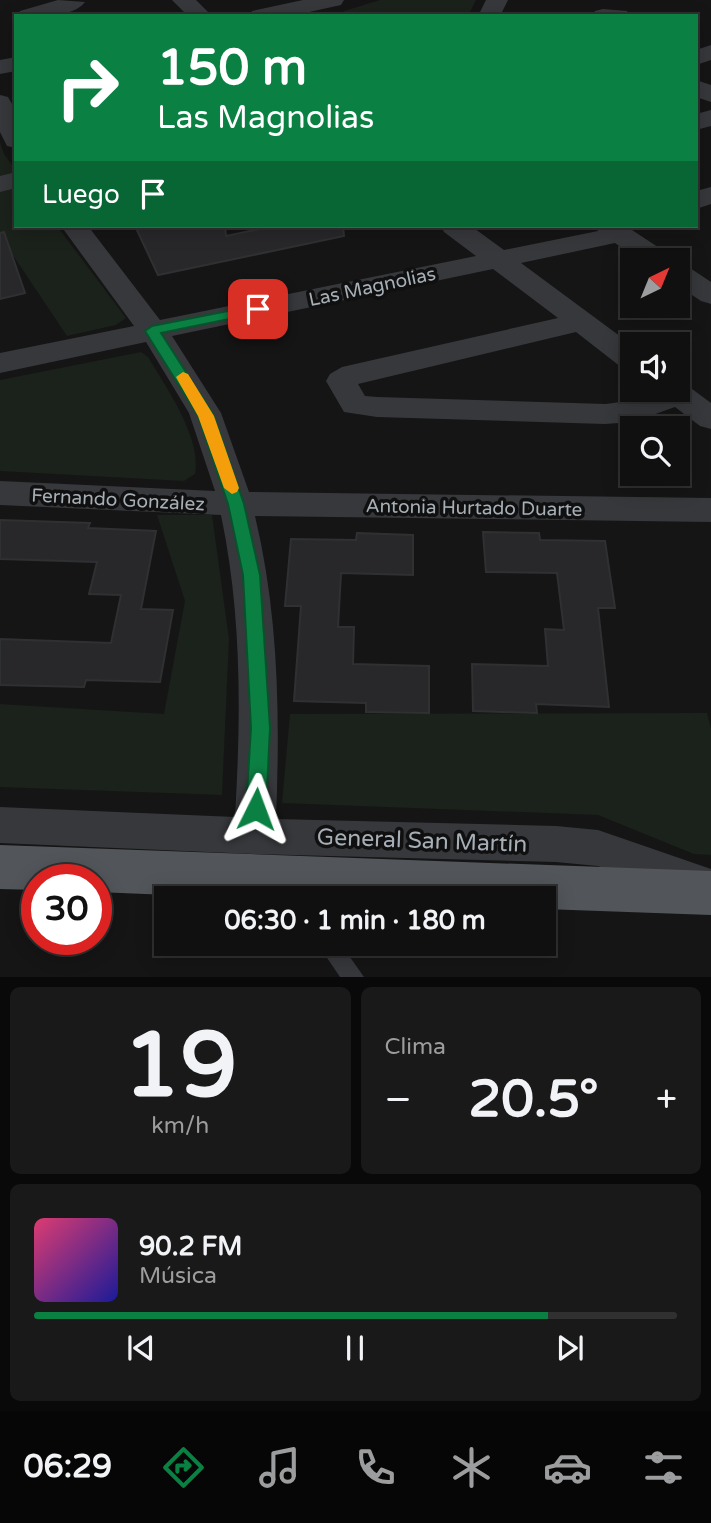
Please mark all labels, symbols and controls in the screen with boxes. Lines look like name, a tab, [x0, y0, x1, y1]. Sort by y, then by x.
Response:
text: 150 m	[157, 39, 307, 98]
icon: right	[42, 42, 133, 133]
text: Las Magnolias	[157, 99, 374, 137]
icon: arrive	[134, 175, 172, 213]
text: Luego	[42, 179, 120, 210]
north arrow	[620, 248, 690, 318]
map controls	[620, 248, 690, 486]
street label: Las Magnolias	[307, 263, 438, 311]
pin	[228, 279, 288, 339]
icon: arrive	[239, 290, 277, 328]
button: sound	[620, 332, 690, 402]
button: search	[620, 416, 690, 486]
street label: Fernando González	[31, 484, 205, 516]
street label: Antonia Hurtado Duarte	[365, 495, 583, 521]
position arrow	[219, 772, 293, 846]
street label: General San Martín	[316, 823, 528, 859]
speed limit sign: 30	[21, 864, 112, 955]
text: 06:30 · 1 min · 180 m	[224, 905, 486, 936]
text: 19	[123, 1011, 237, 1121]
text: Clima	[385, 1033, 446, 1061]
text: 20.5°	[469, 1068, 599, 1131]
text: −	[385, 1077, 412, 1123]
text: +	[656, 1077, 677, 1123]
text: km/h	[151, 1112, 209, 1140]
text: 90.2 FM	[139, 1231, 242, 1262]
text: Música	[139, 1262, 217, 1290]
icon: previous	[122, 1329, 160, 1367]
icon: pause	[336, 1329, 374, 1367]
icon: next	[551, 1329, 589, 1367]
icon: directions	[159, 1443, 208, 1492]
icon: music	[255, 1443, 304, 1492]
icon: phone	[351, 1443, 400, 1492]
icon: climate	[447, 1443, 496, 1492]
icon: car	[543, 1443, 592, 1492]
icon: filters	[639, 1443, 688, 1492]
text: 06:29	[23, 1448, 112, 1486]

